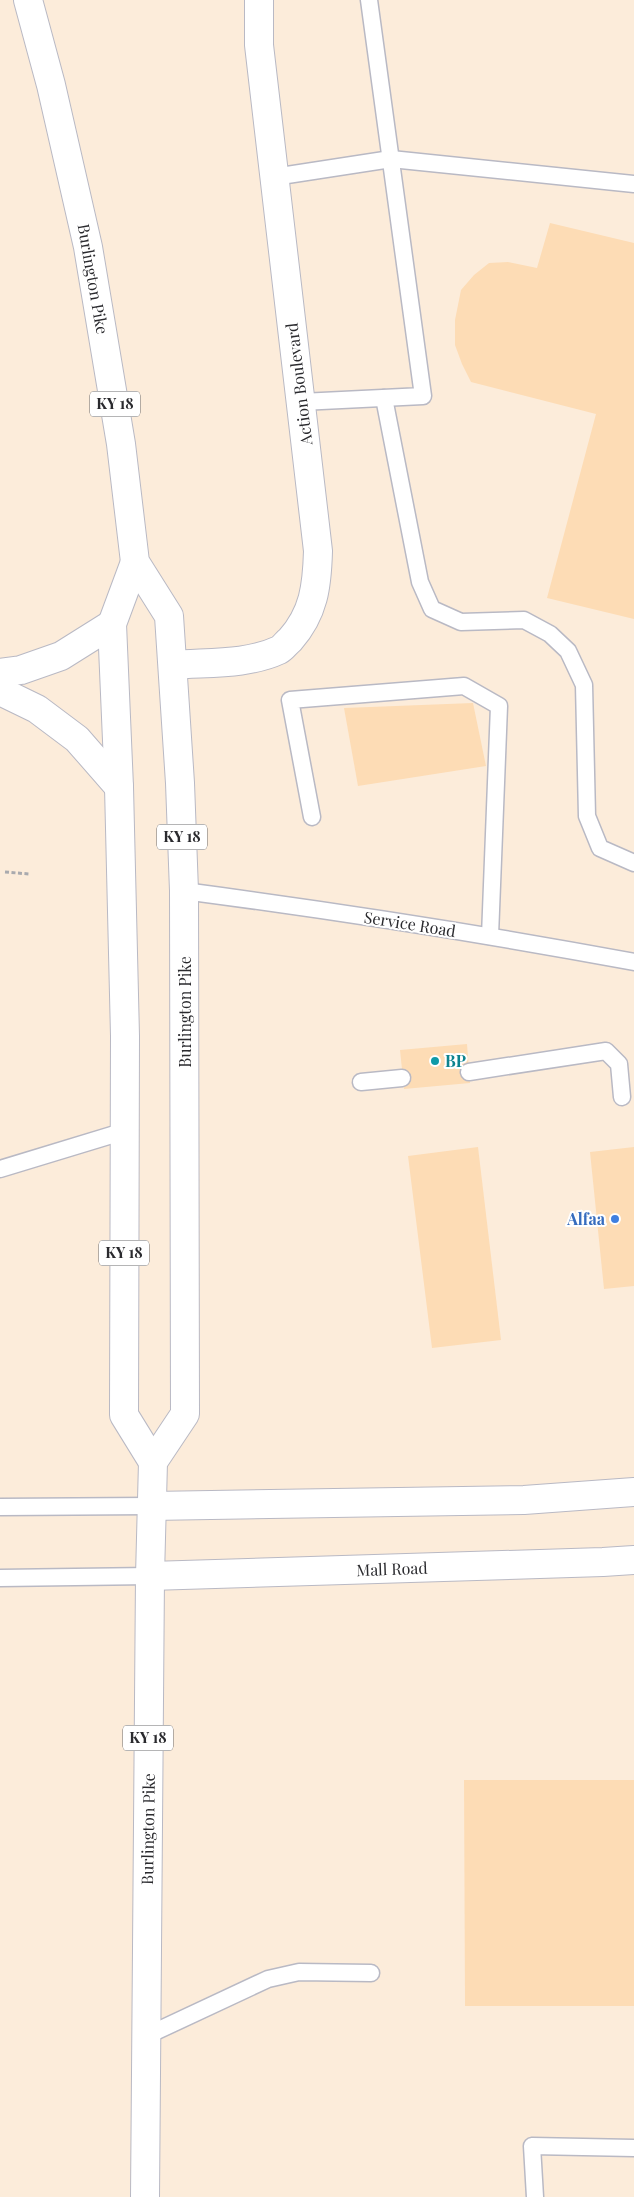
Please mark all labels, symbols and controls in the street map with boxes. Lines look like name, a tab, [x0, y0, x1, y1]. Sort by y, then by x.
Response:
street label: Burlington Pike	[73, 222, 114, 336]
street label: Action Boulevard	[281, 322, 317, 447]
road number: KY 18	[90, 392, 140, 416]
road number: KY 18	[157, 824, 207, 850]
street label: Service Road	[363, 906, 457, 941]
street label: Burlington Pike	[174, 956, 195, 1068]
place label: BP	[445, 1050, 466, 1071]
marker: BP	[429, 1055, 441, 1067]
place label: Alfaa	[566, 1208, 606, 1229]
marker: Alfaa	[609, 1213, 621, 1225]
road number: KY 18	[99, 1240, 149, 1266]
street label: Mall Road	[356, 1557, 428, 1580]
road number: KY 18	[123, 1726, 173, 1750]
street label: Burlington Pike	[136, 1773, 159, 1885]

